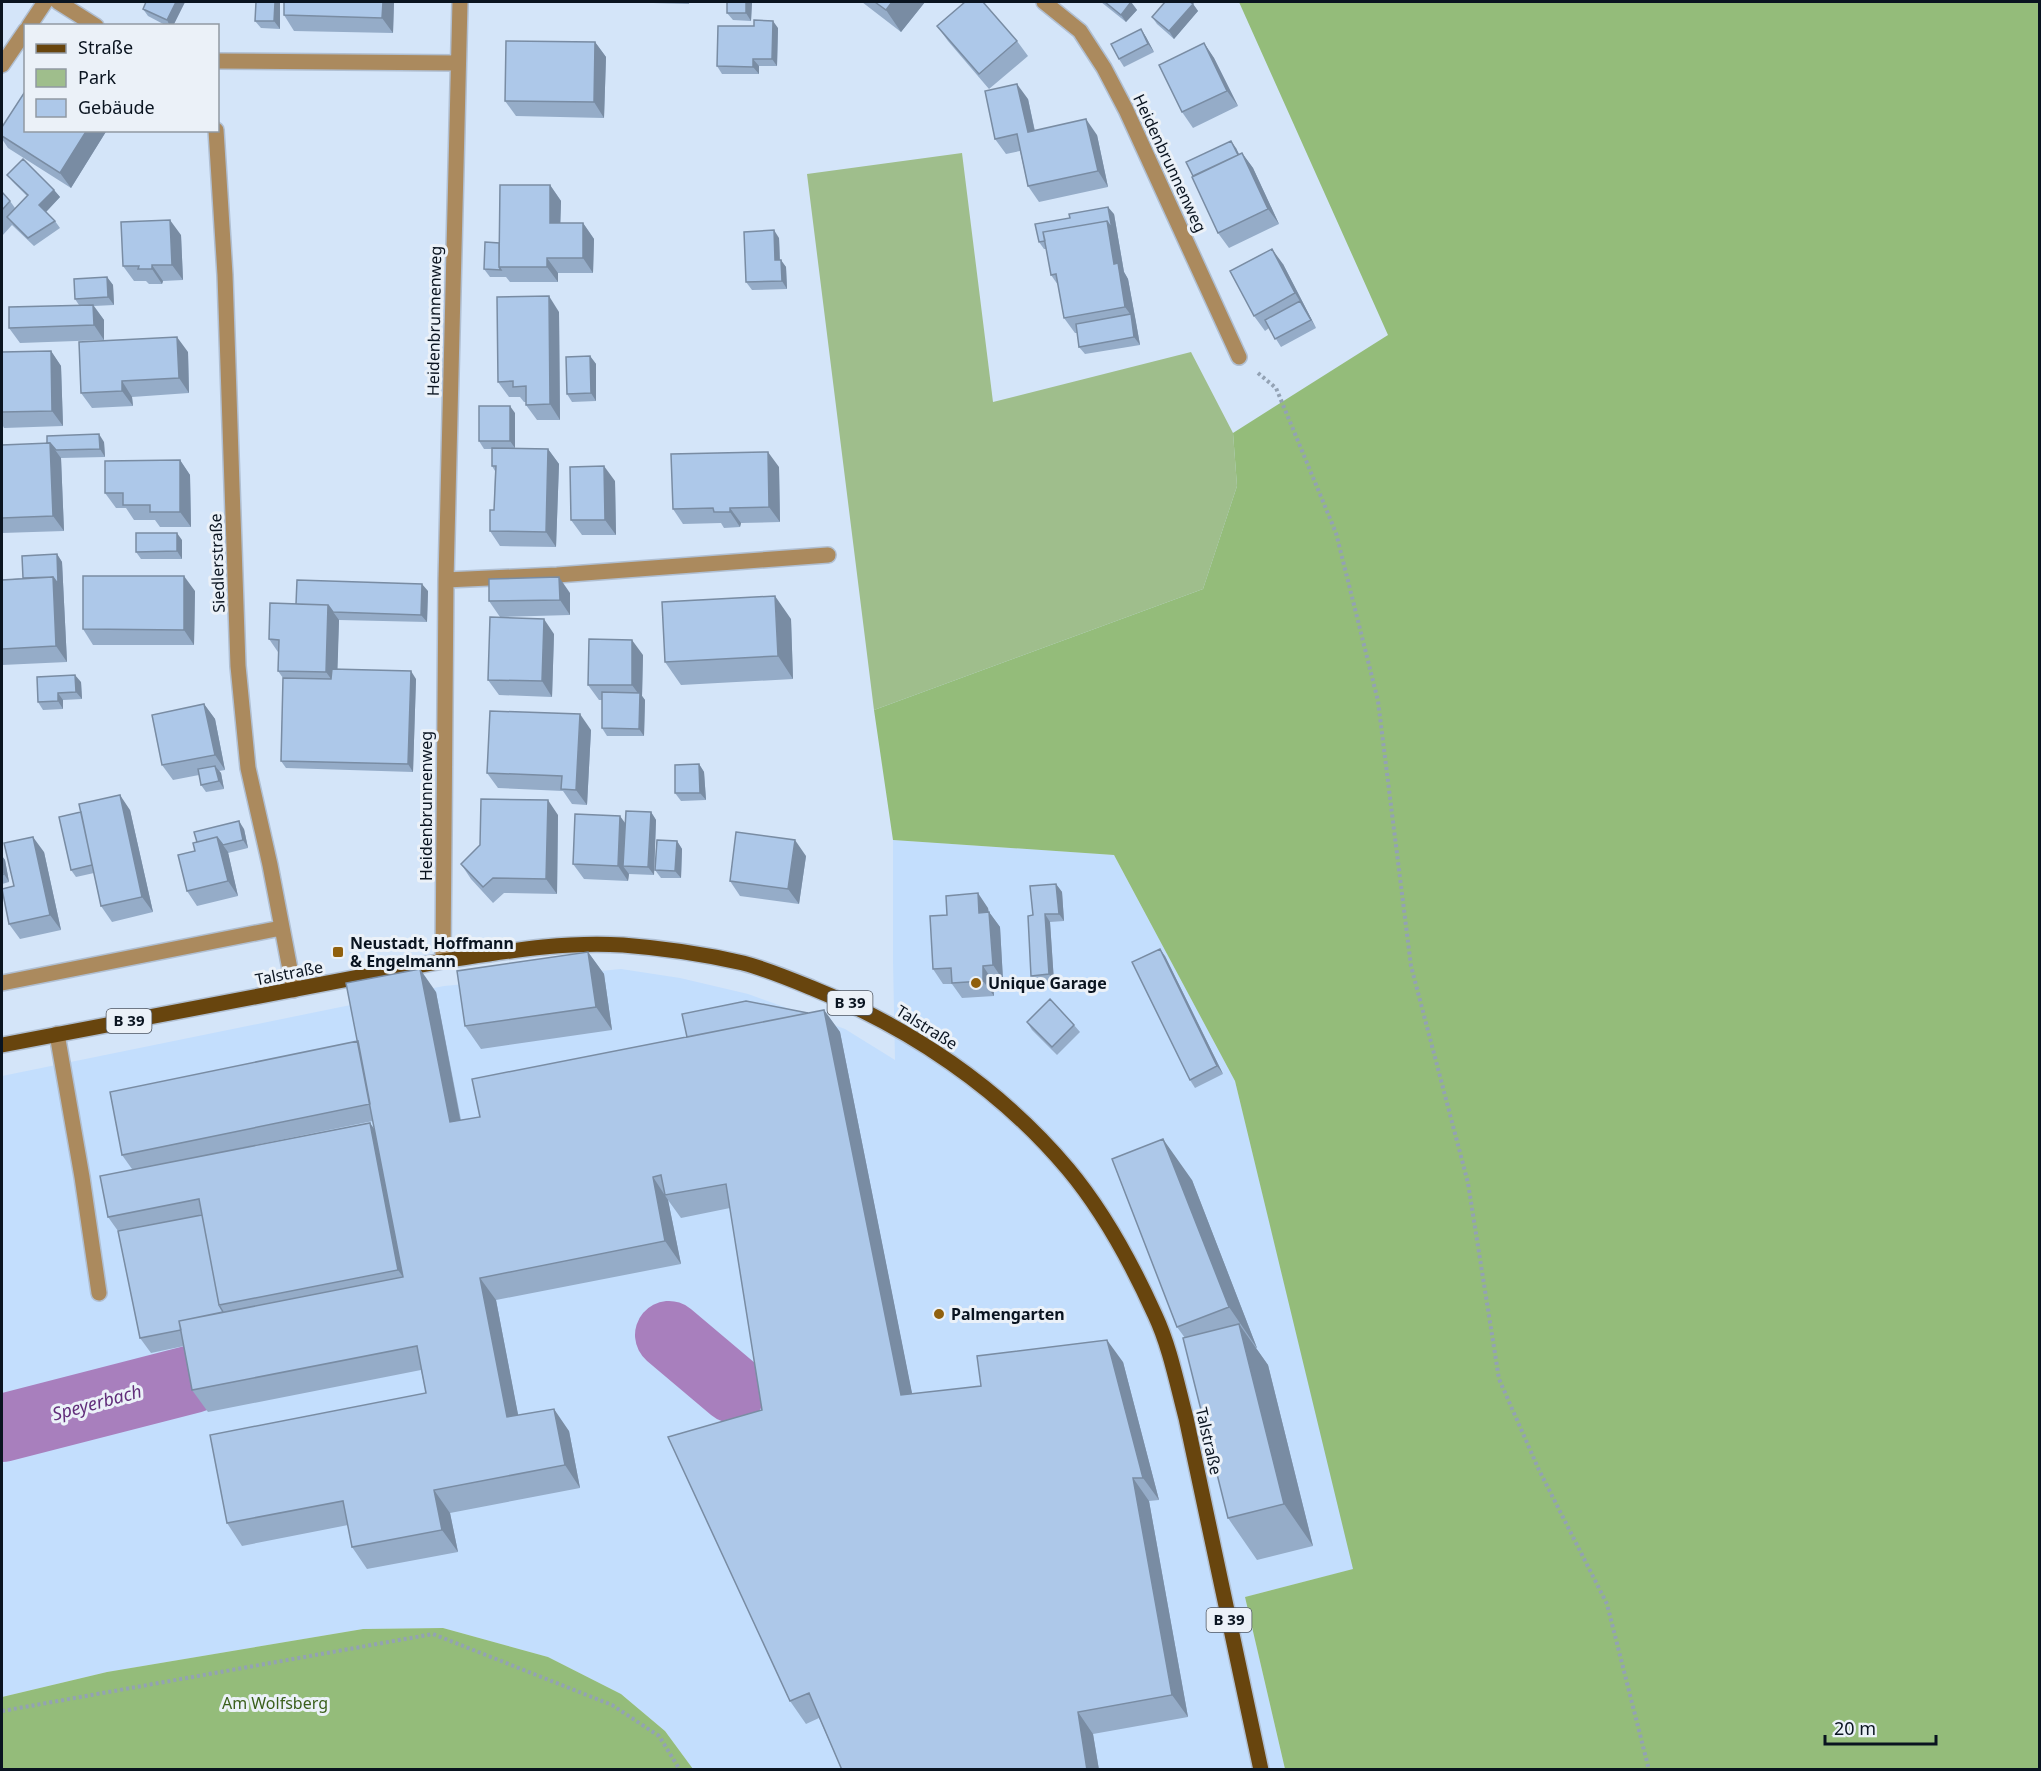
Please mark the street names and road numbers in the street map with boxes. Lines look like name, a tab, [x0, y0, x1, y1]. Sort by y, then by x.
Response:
street label: Heidenbrunnenweg	[1128, 90, 1212, 236]
street label: Heidenbrunnenweg	[422, 246, 446, 396]
street label: Siedlerstraße	[204, 513, 230, 613]
street label: Heidenbrunnenweg	[415, 731, 437, 881]
street label: Talstraße	[253, 956, 325, 990]
road number: B 39	[828, 991, 872, 1015]
street label: Talstraße	[892, 1000, 962, 1054]
road number: B 39	[106, 1009, 152, 1033]
street label: Talstraße	[1191, 1405, 1227, 1477]
road number: B 39	[1206, 1608, 1252, 1632]

